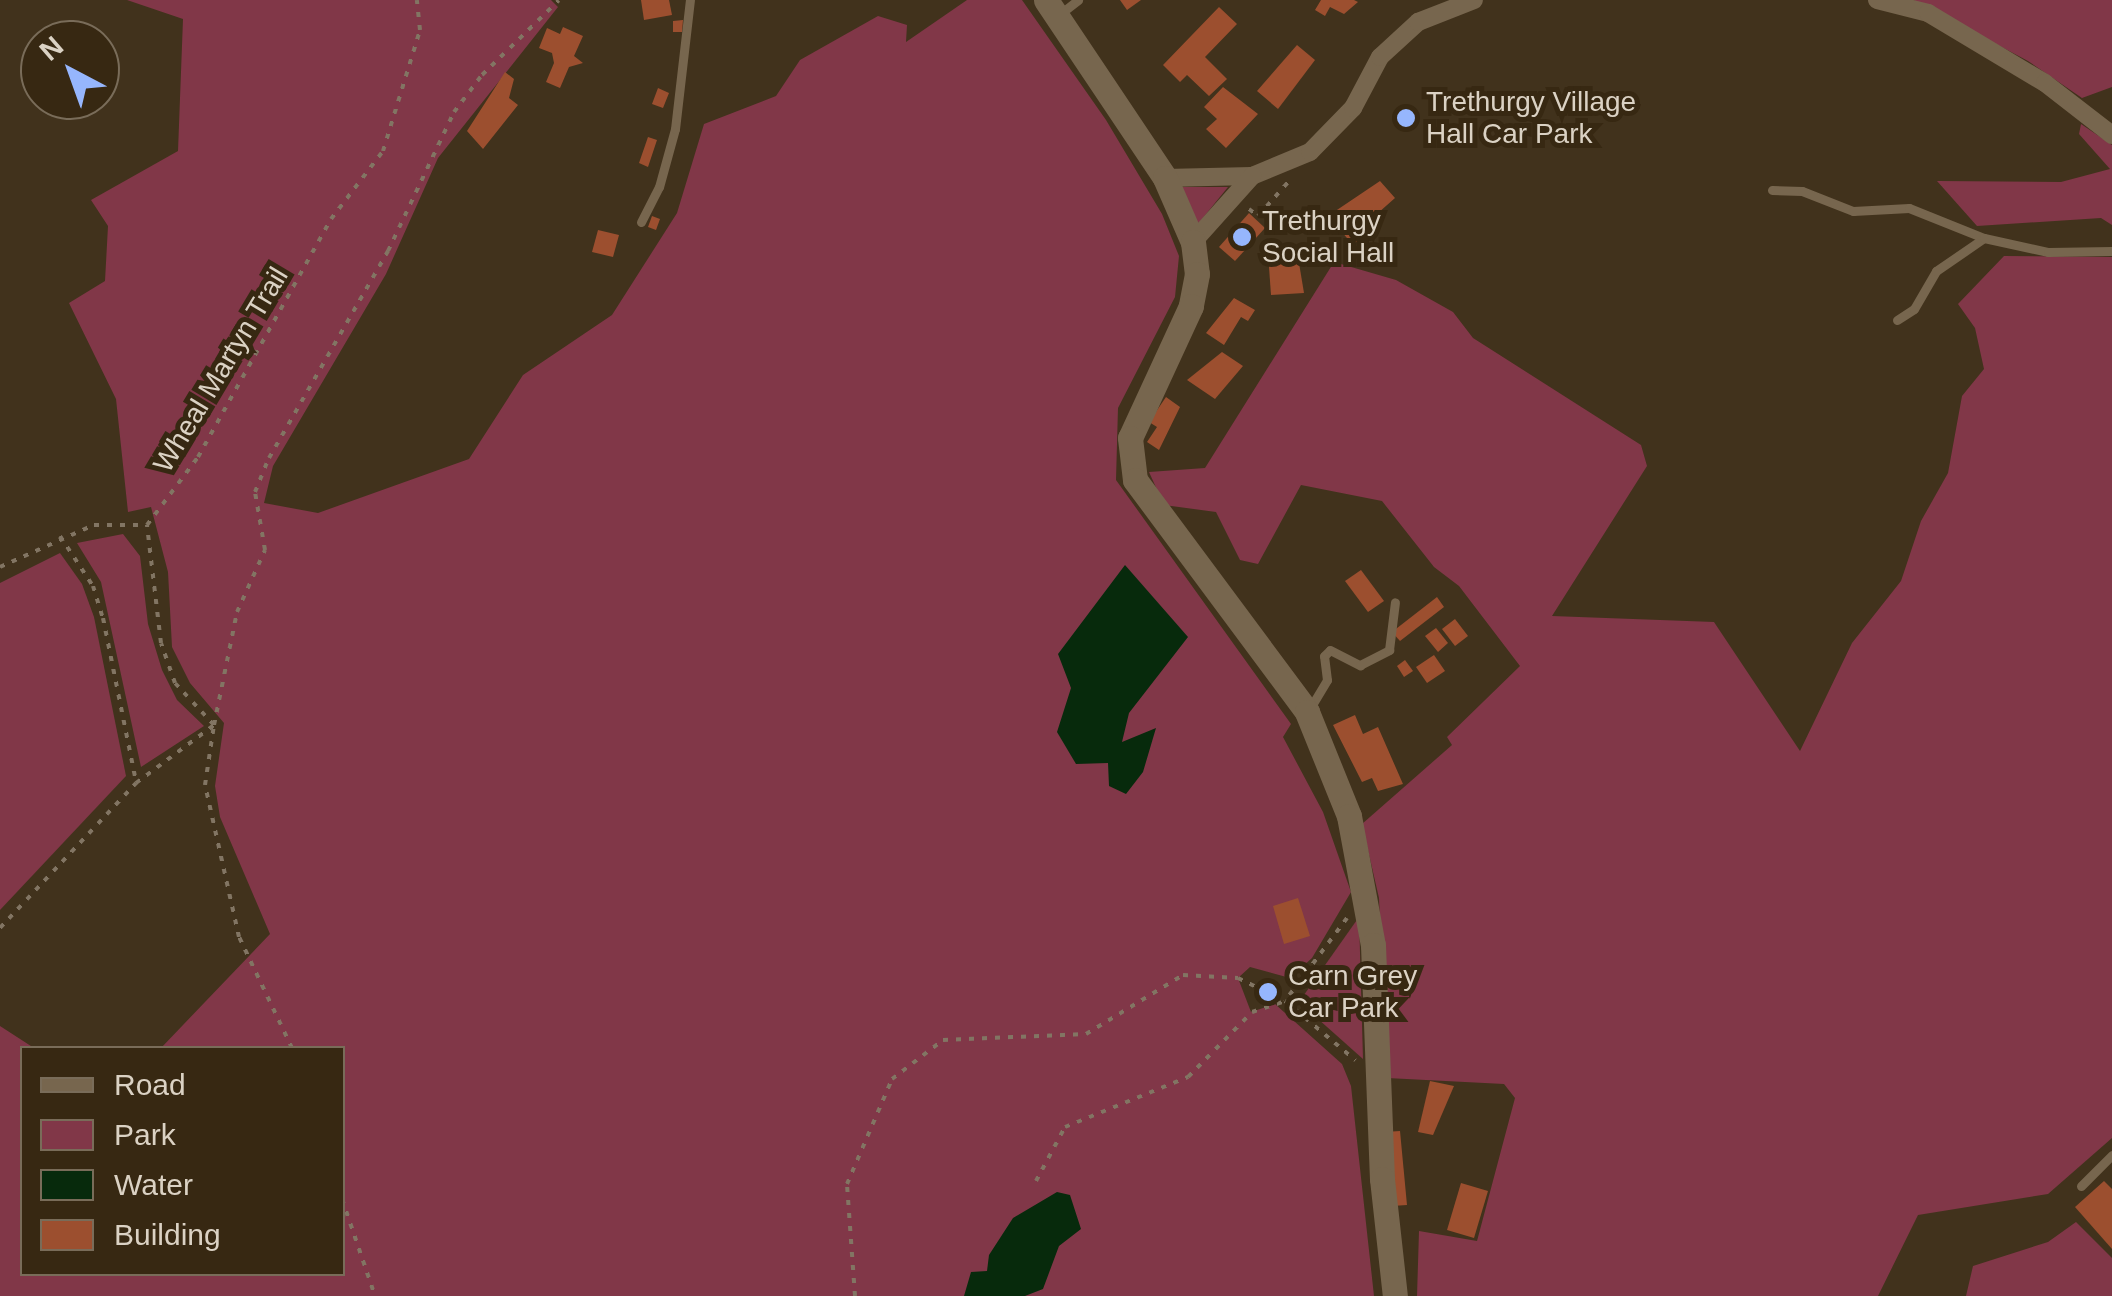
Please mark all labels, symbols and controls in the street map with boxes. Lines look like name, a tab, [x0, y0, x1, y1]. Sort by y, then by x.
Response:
north arrow	[20, 20, 120, 120]
text: N	[33, 30, 69, 67]
place label: Trethurgy Village Hall Car Park	[1426, 85, 1636, 151]
marker: Trethurgy Village Hall Car Park	[1395, 107, 1417, 129]
place label: Trethurgy Social Hall	[1262, 204, 1394, 270]
marker: Trethurgy Social Hall	[1231, 226, 1253, 248]
street label: Wheal Martyn Trail	[146, 261, 296, 479]
place label: Carn Grey Car Park	[1288, 959, 1417, 1025]
marker: Carn Grey Car Park	[1257, 981, 1279, 1003]
legend	[20, 1046, 345, 1276]
text: Road	[114, 1068, 186, 1101]
text: Park	[114, 1118, 176, 1151]
text: Water	[114, 1168, 193, 1201]
text: Building	[114, 1218, 221, 1251]

